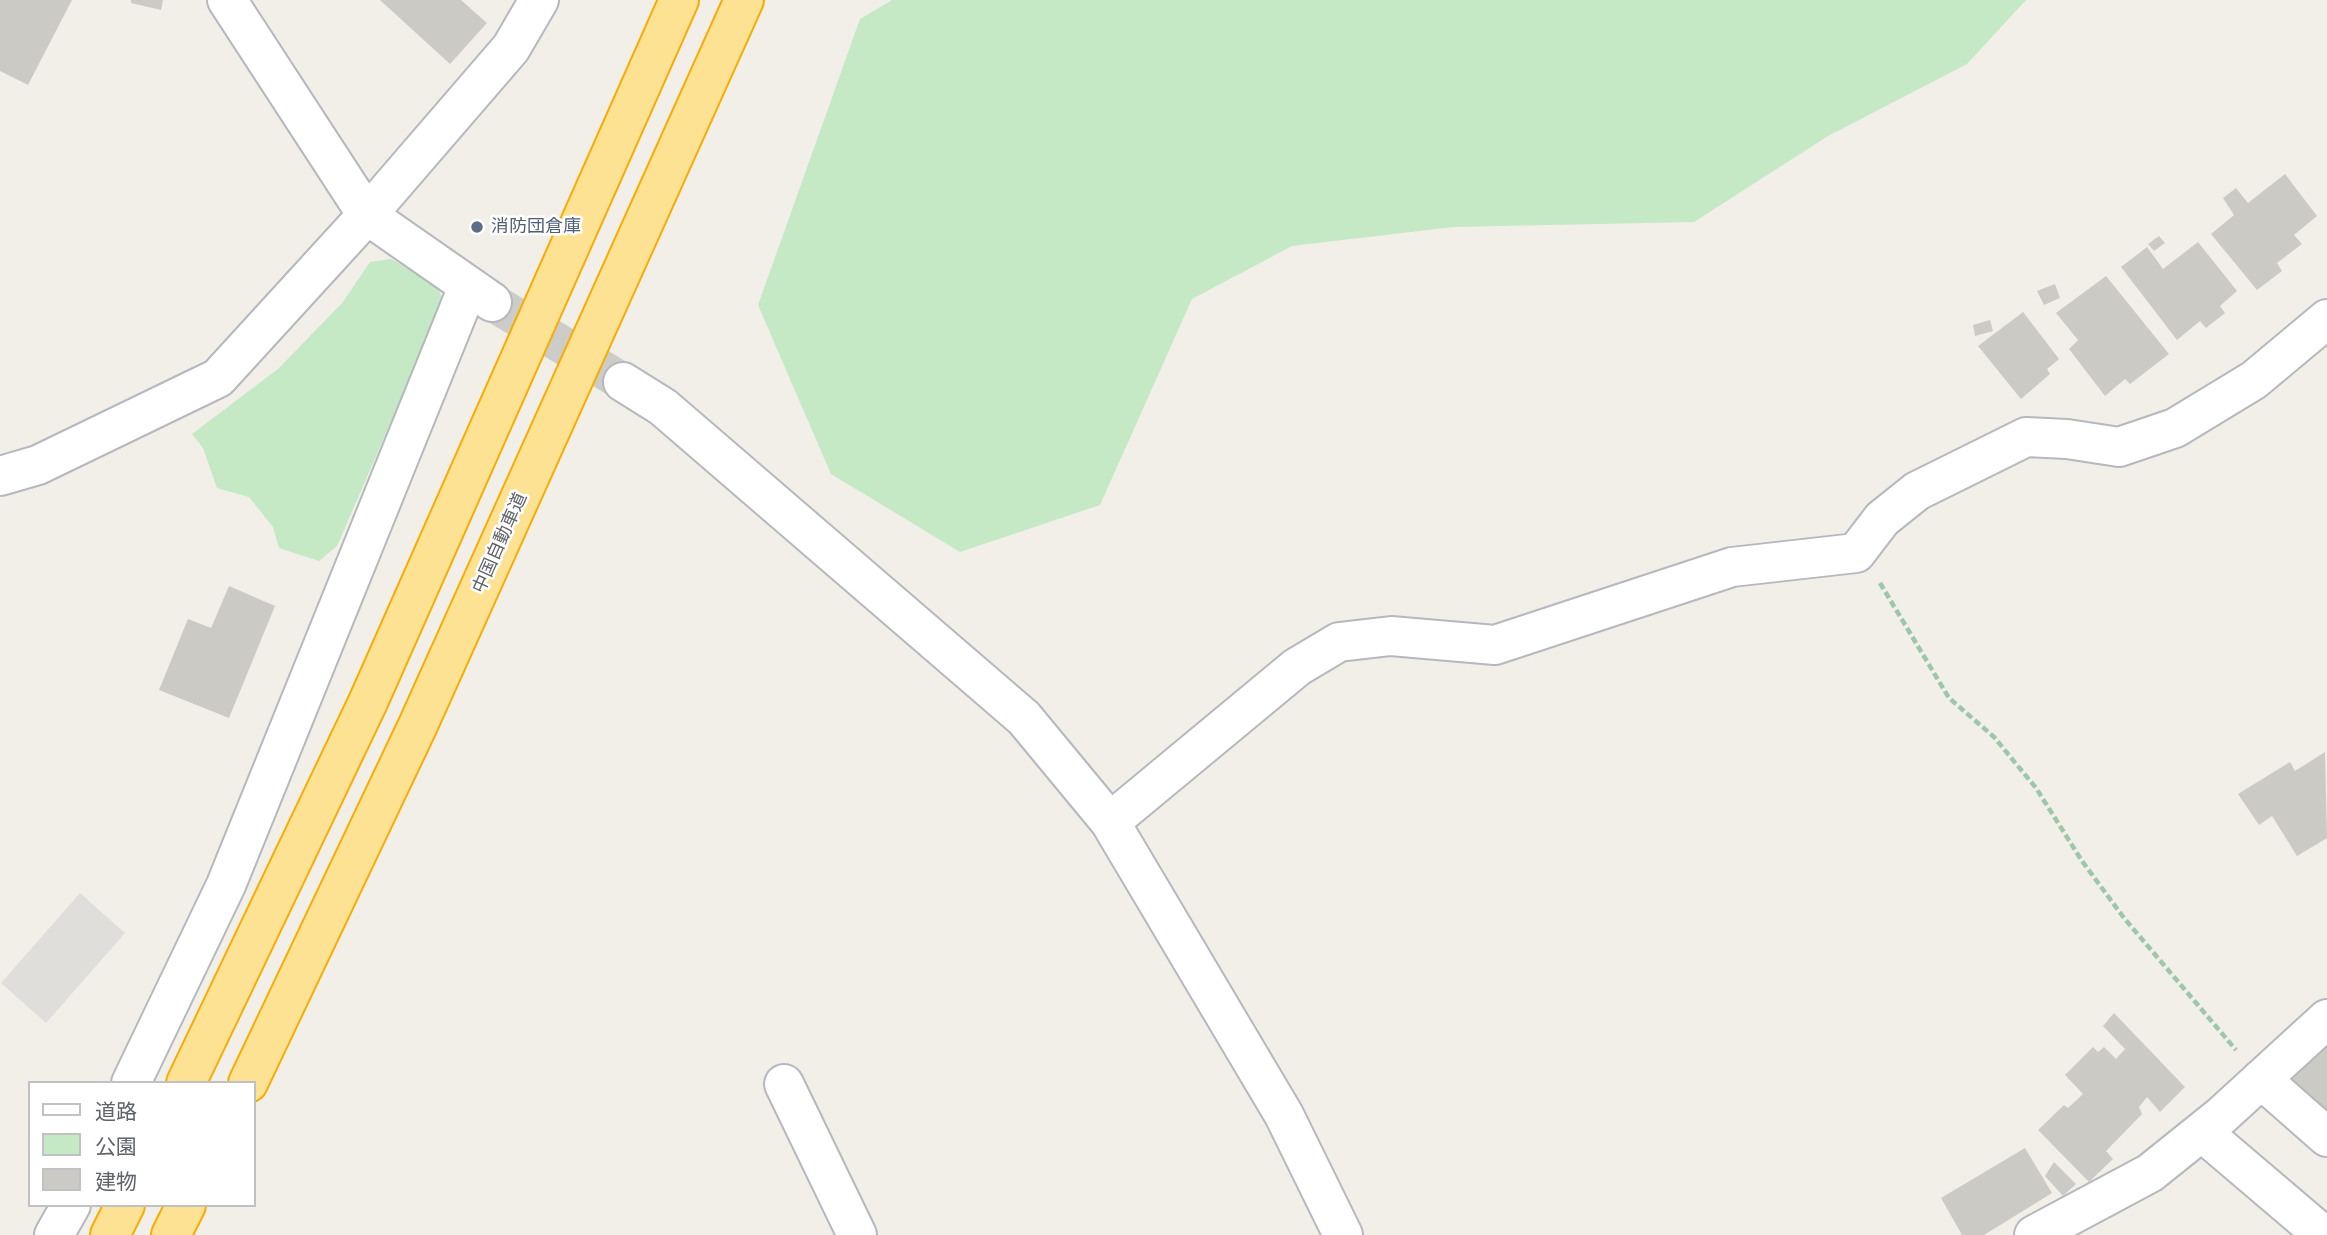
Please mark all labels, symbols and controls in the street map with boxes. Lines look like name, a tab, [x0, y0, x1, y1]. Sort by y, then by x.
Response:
place label: 消防団倉庫	[491, 216, 581, 238]
marker: 消防団倉庫	[469, 219, 485, 235]
street label: 中国自動車道	[468, 489, 532, 597]
legend	[28, 1081, 256, 1207]
text: 道路	[95, 1099, 137, 1124]
text: 公園	[95, 1134, 137, 1159]
text: 建物	[95, 1169, 137, 1194]

